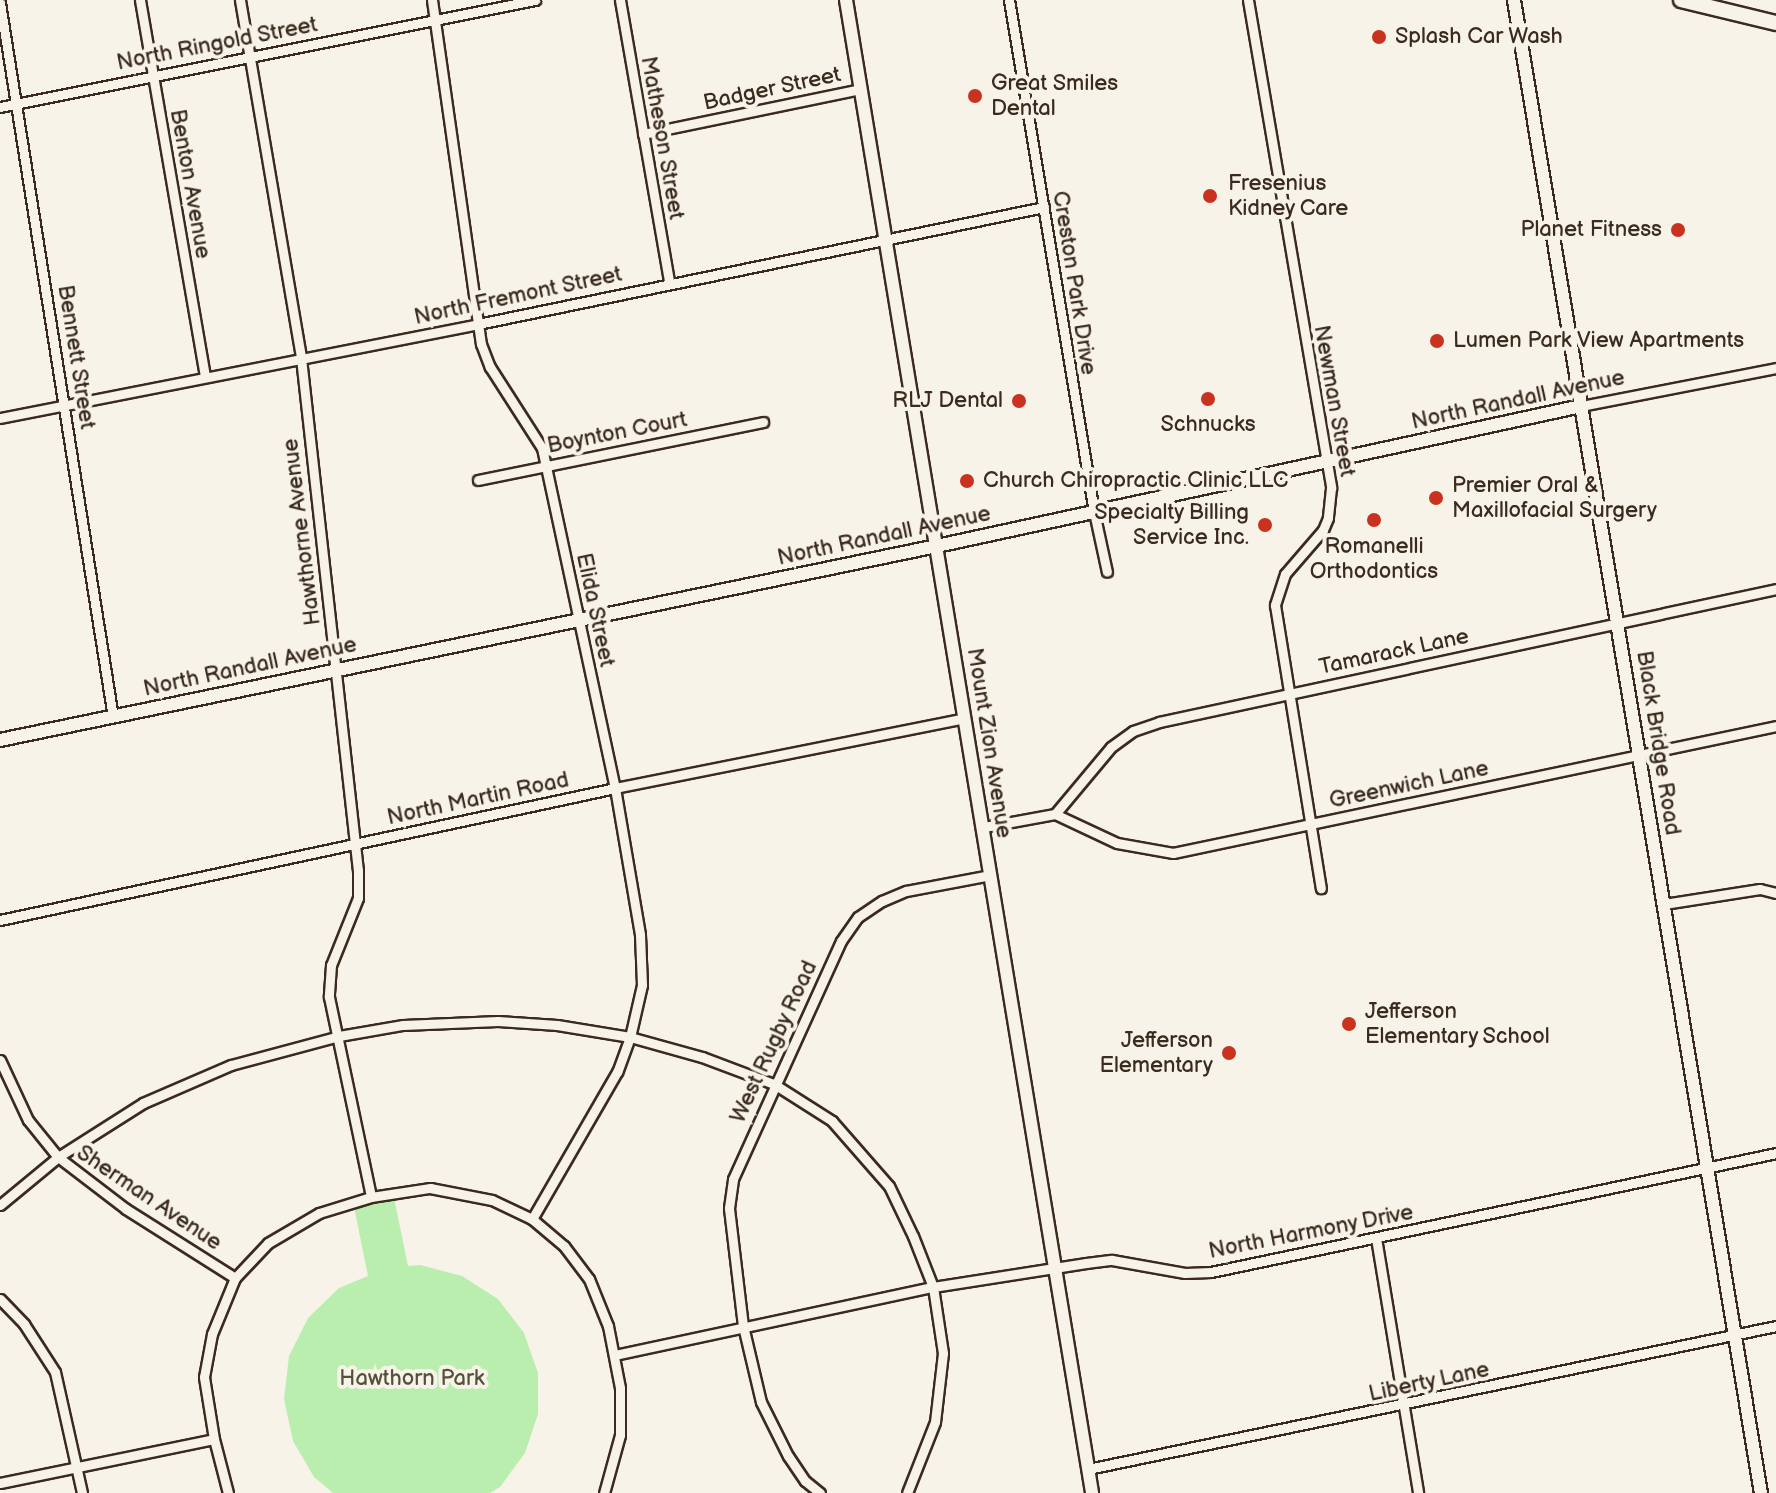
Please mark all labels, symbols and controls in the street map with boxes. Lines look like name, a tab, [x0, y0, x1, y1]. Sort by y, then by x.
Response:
street label: North Ringold Street	[114, 12, 320, 76]
place label: Splash Car Wash	[1395, 24, 1564, 50]
marker: Splash Car Wash	[1370, 28, 1388, 46]
street label: Matheson Street	[635, 54, 689, 222]
street label: Badger Street	[701, 62, 843, 116]
place label: Great Smiles Dental	[991, 70, 1119, 122]
marker: Great Smiles Dental	[966, 87, 984, 105]
street label: Benton Avenue	[164, 107, 216, 261]
place label: Fresenius Kidney Care	[1228, 170, 1350, 222]
marker: Fresenius Kidney Care	[1199, 185, 1221, 207]
street label: Creston Park Drive	[1046, 189, 1102, 377]
place label: Planet Fitness	[1521, 217, 1662, 243]
marker: Planet Fitness	[1669, 221, 1687, 239]
street label: North Fremont Street	[412, 261, 624, 331]
street label: Bennett Street	[52, 283, 100, 431]
street label: Newman Street	[1308, 323, 1360, 479]
place label: Lumen Park View Apartments	[1453, 328, 1745, 354]
marker: Lumen Park View Apartments	[1428, 332, 1446, 350]
street label: North Randall Avenue	[1409, 365, 1627, 435]
place label: RLJ Dental	[892, 388, 1003, 414]
marker: Schnucks	[1199, 390, 1217, 408]
marker: RLJ Dental	[1010, 392, 1028, 410]
street label: Boynton Court	[545, 407, 689, 459]
place label: Schnucks	[1160, 412, 1256, 438]
street label: Hawthorne Avenue	[277, 437, 327, 627]
place label: Church Chiropractic Clinic LLC	[983, 468, 1288, 494]
marker: Church Chiropractic Clinic LLC	[958, 472, 976, 490]
place label: Premier Oral & Maxillofacial Surgery	[1452, 472, 1657, 524]
marker: Premier Oral & Maxillofacial Surgery	[1427, 489, 1445, 507]
place label: Specialty Billing Service Inc.	[1093, 499, 1249, 550]
street label: North Randall Avenue	[775, 501, 993, 571]
marker: Romanelli Orthodontics	[1365, 511, 1383, 529]
marker: Specialty Billing Service Inc.	[1256, 516, 1274, 534]
place label: Romanelli Orthodontics	[1310, 533, 1438, 584]
street label: Elida Street	[570, 551, 620, 669]
street label: Tamarack Lane	[1317, 623, 1471, 681]
street label: North Randall Avenue	[141, 632, 359, 702]
street label: Mount Zion Avenue	[961, 646, 1017, 840]
street label: Black Bridge Road	[1630, 649, 1686, 837]
street label: Greenwich Lane	[1327, 755, 1491, 815]
street label: North Martin Road	[385, 767, 571, 831]
street label: West Rugby Road	[725, 956, 823, 1128]
place label: Jefferson Elementary School	[1365, 998, 1551, 1050]
marker: Jefferson Elementary School	[1340, 1015, 1358, 1033]
place label: Jefferson Elementary	[1100, 1027, 1213, 1078]
marker: Jefferson Elementary	[1220, 1044, 1238, 1062]
street label: Sherman Avenue	[71, 1140, 227, 1256]
street label: North Harmony Drive	[1206, 1199, 1416, 1265]
street label: Liberty Lane	[1366, 1356, 1492, 1408]
park label: Hawthorn Park	[339, 1366, 485, 1392]

